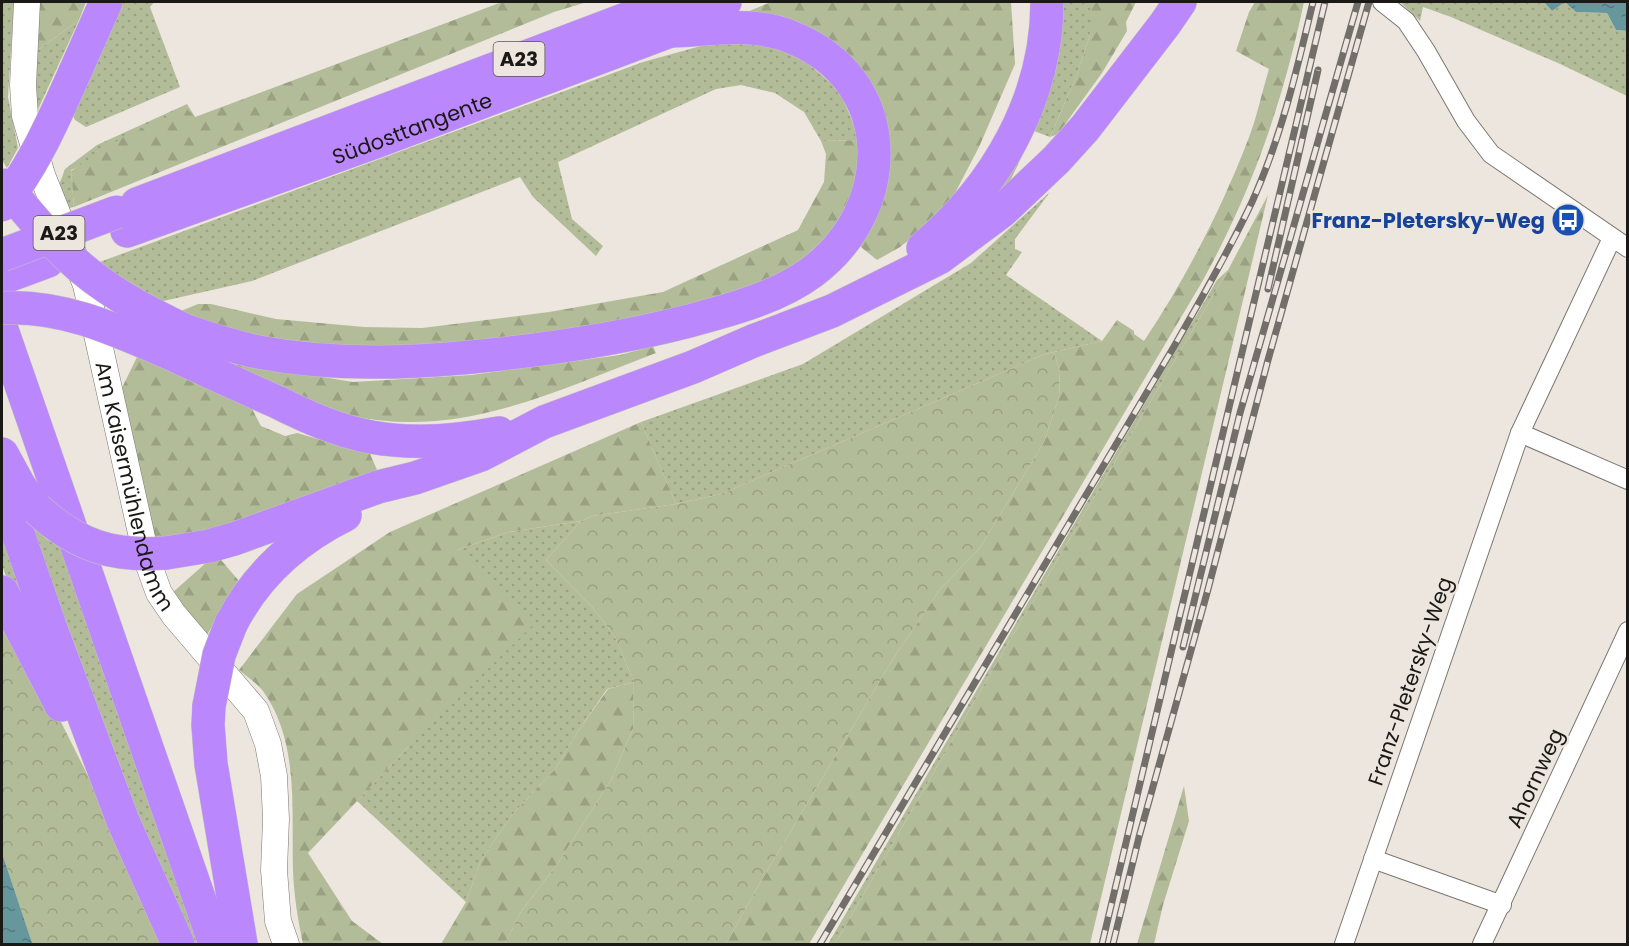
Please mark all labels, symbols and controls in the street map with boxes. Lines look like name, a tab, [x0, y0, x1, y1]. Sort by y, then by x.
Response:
road number: A23	[494, 42, 544, 76]
street label: Südosttangente	[328, 85, 496, 171]
bus stop icon: Franz-Pletersky-Weg	[1550, 202, 1586, 238]
place label: Franz-Pletersky-Weg	[1311, 206, 1545, 235]
road number: A23	[34, 216, 84, 250]
street label: Am Kaisermühlendamm	[89, 358, 182, 617]
street label: Franz-Pletersky-Weg	[1361, 573, 1459, 789]
street label: Ahornweg	[1499, 723, 1571, 833]

